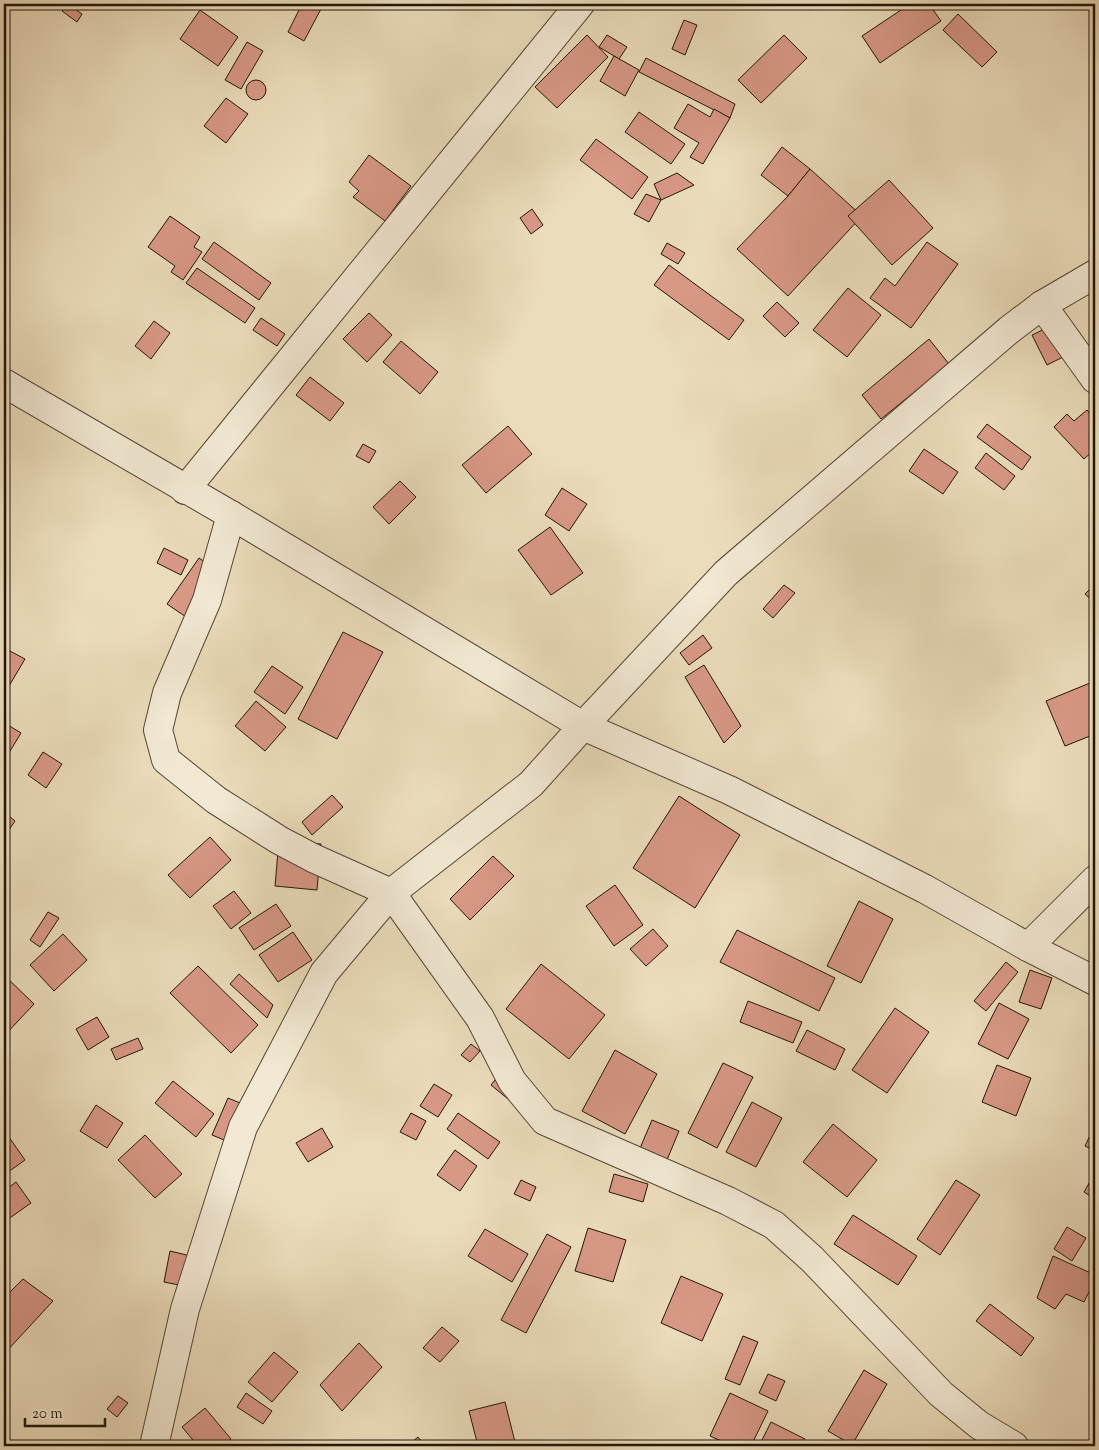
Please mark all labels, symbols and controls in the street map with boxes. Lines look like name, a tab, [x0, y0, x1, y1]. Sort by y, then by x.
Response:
scale bar	[25, 1395, 105, 1427]
text: 20 m	[32, 1404, 63, 1425]

